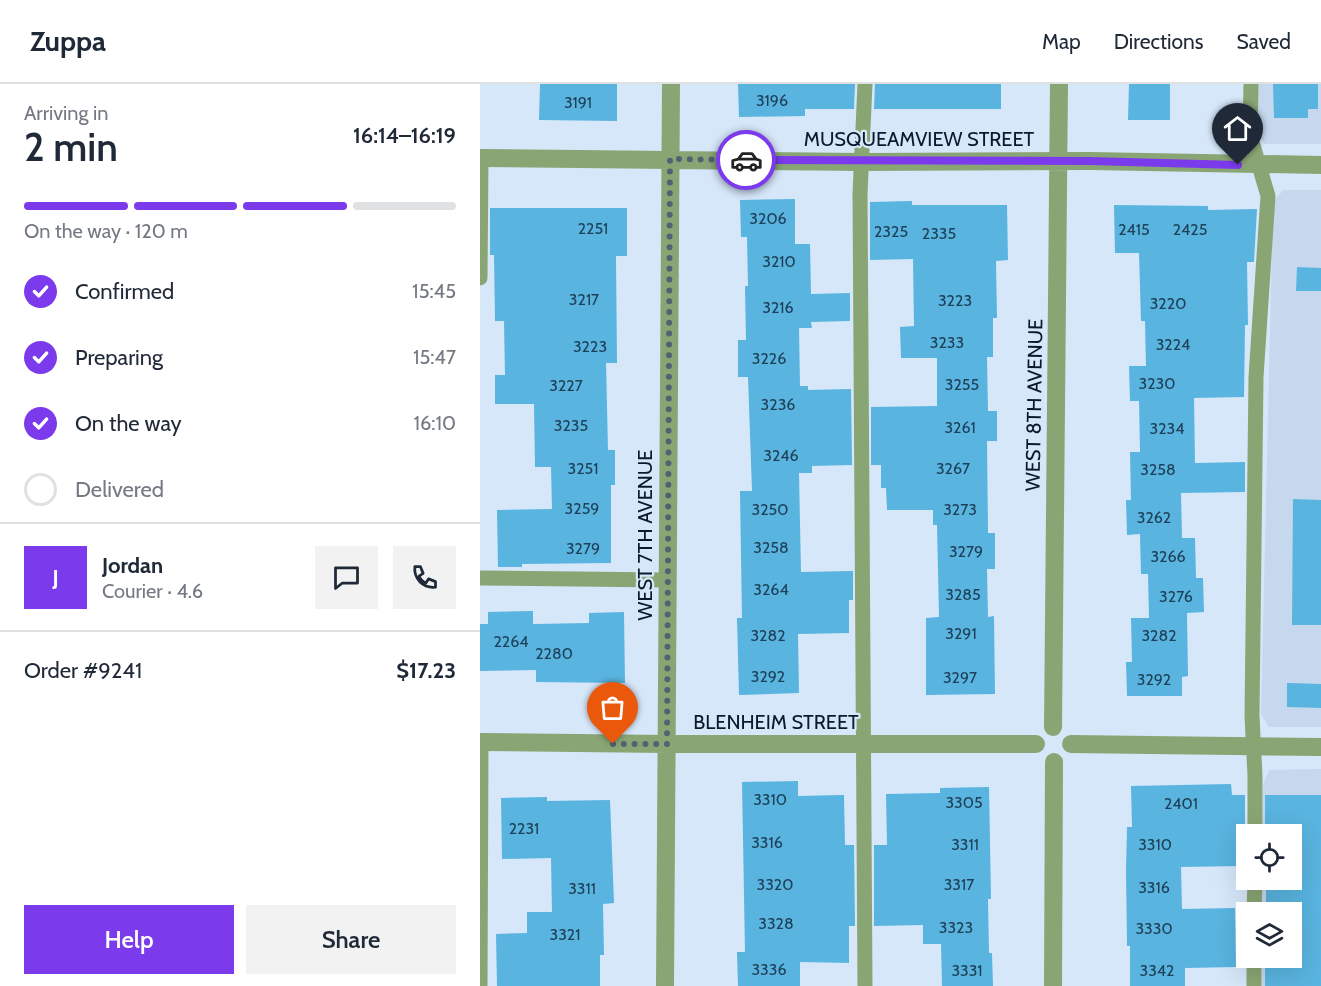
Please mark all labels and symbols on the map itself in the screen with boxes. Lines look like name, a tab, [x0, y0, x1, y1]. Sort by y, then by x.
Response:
house number: 3196	[756, 91, 788, 110]
house number: 3191	[564, 93, 592, 112]
pin	[1212, 103, 1263, 165]
street label: MUSQUEAMVIEW STREET	[804, 127, 1035, 151]
courier	[716, 130, 776, 190]
house number: 3206	[749, 209, 787, 228]
house number: 2251	[578, 219, 608, 238]
house number: 2415	[1118, 220, 1150, 239]
house number: 2425	[1173, 220, 1207, 239]
house number: 2325	[874, 222, 908, 241]
house number: 2335	[922, 224, 956, 243]
house number: 3210	[762, 252, 796, 271]
house number: 3217	[569, 290, 599, 309]
house number: 3223	[938, 291, 972, 310]
house number: 3220	[1150, 294, 1186, 313]
house number: 3216	[762, 298, 794, 317]
street label: WEST 8TH AVENUE	[1020, 319, 1048, 491]
house number: 3233	[930, 333, 964, 352]
house number: 3224	[1156, 335, 1190, 354]
house number: 3223	[573, 337, 607, 356]
house number: 3226	[752, 349, 786, 368]
house number: 3230	[1139, 374, 1175, 393]
house number: 3255	[945, 375, 979, 394]
house number: 3227	[549, 376, 583, 395]
house number: 3236	[761, 395, 795, 414]
house number: 3235	[554, 416, 588, 435]
house number: 3261	[944, 418, 976, 437]
house number: 3234	[1150, 419, 1184, 438]
house number: 3246	[763, 446, 799, 465]
street label: WEST 7TH AVENUE	[633, 450, 657, 620]
house number: 3251	[568, 459, 598, 478]
house number: 3267	[936, 459, 970, 478]
house number: 3258	[1140, 460, 1176, 479]
house number: 3259	[565, 499, 599, 518]
house number: 3250	[752, 500, 788, 519]
house number: 3273	[943, 500, 977, 519]
house number: 3262	[1137, 508, 1171, 527]
house number: 3258	[753, 538, 789, 557]
house number: 3279	[566, 539, 600, 558]
house number: 3279	[949, 542, 983, 561]
house number: 3266	[1150, 547, 1186, 566]
house number: 3264	[753, 580, 789, 599]
house number: 3285	[945, 585, 981, 604]
house number: 3276	[1159, 587, 1193, 606]
house number: 3291	[945, 624, 977, 643]
house number: 3282	[750, 626, 786, 645]
house number: 3282	[1141, 626, 1177, 645]
house number: 2264	[493, 632, 529, 651]
house number: 2280	[535, 644, 573, 663]
house number: 3292	[751, 667, 785, 686]
house number: 3297	[943, 668, 977, 687]
house number: 3292	[1137, 670, 1171, 689]
pin	[587, 682, 638, 744]
street label: BLENHEIM STREET	[693, 710, 859, 734]
house number: 3310	[753, 790, 787, 809]
house number: 3305	[945, 793, 983, 812]
house number: 2401	[1164, 794, 1198, 813]
house number: 2231	[509, 819, 539, 838]
house number: 3316	[751, 833, 783, 852]
house number: 3311	[951, 835, 979, 854]
house number: 3310	[1138, 835, 1172, 854]
house number: 3320	[757, 875, 793, 894]
house number: 3317	[944, 875, 974, 894]
house number: 3316	[1138, 878, 1170, 897]
house number: 3311	[568, 879, 596, 898]
house number: 3328	[758, 914, 794, 933]
house number: 3323	[939, 918, 973, 937]
house number: 3330	[1135, 919, 1173, 938]
house number: 3321	[550, 925, 580, 944]
house number: 3336	[751, 960, 787, 979]
house number: 3331	[951, 961, 983, 980]
house number: 3342	[1140, 961, 1174, 980]

